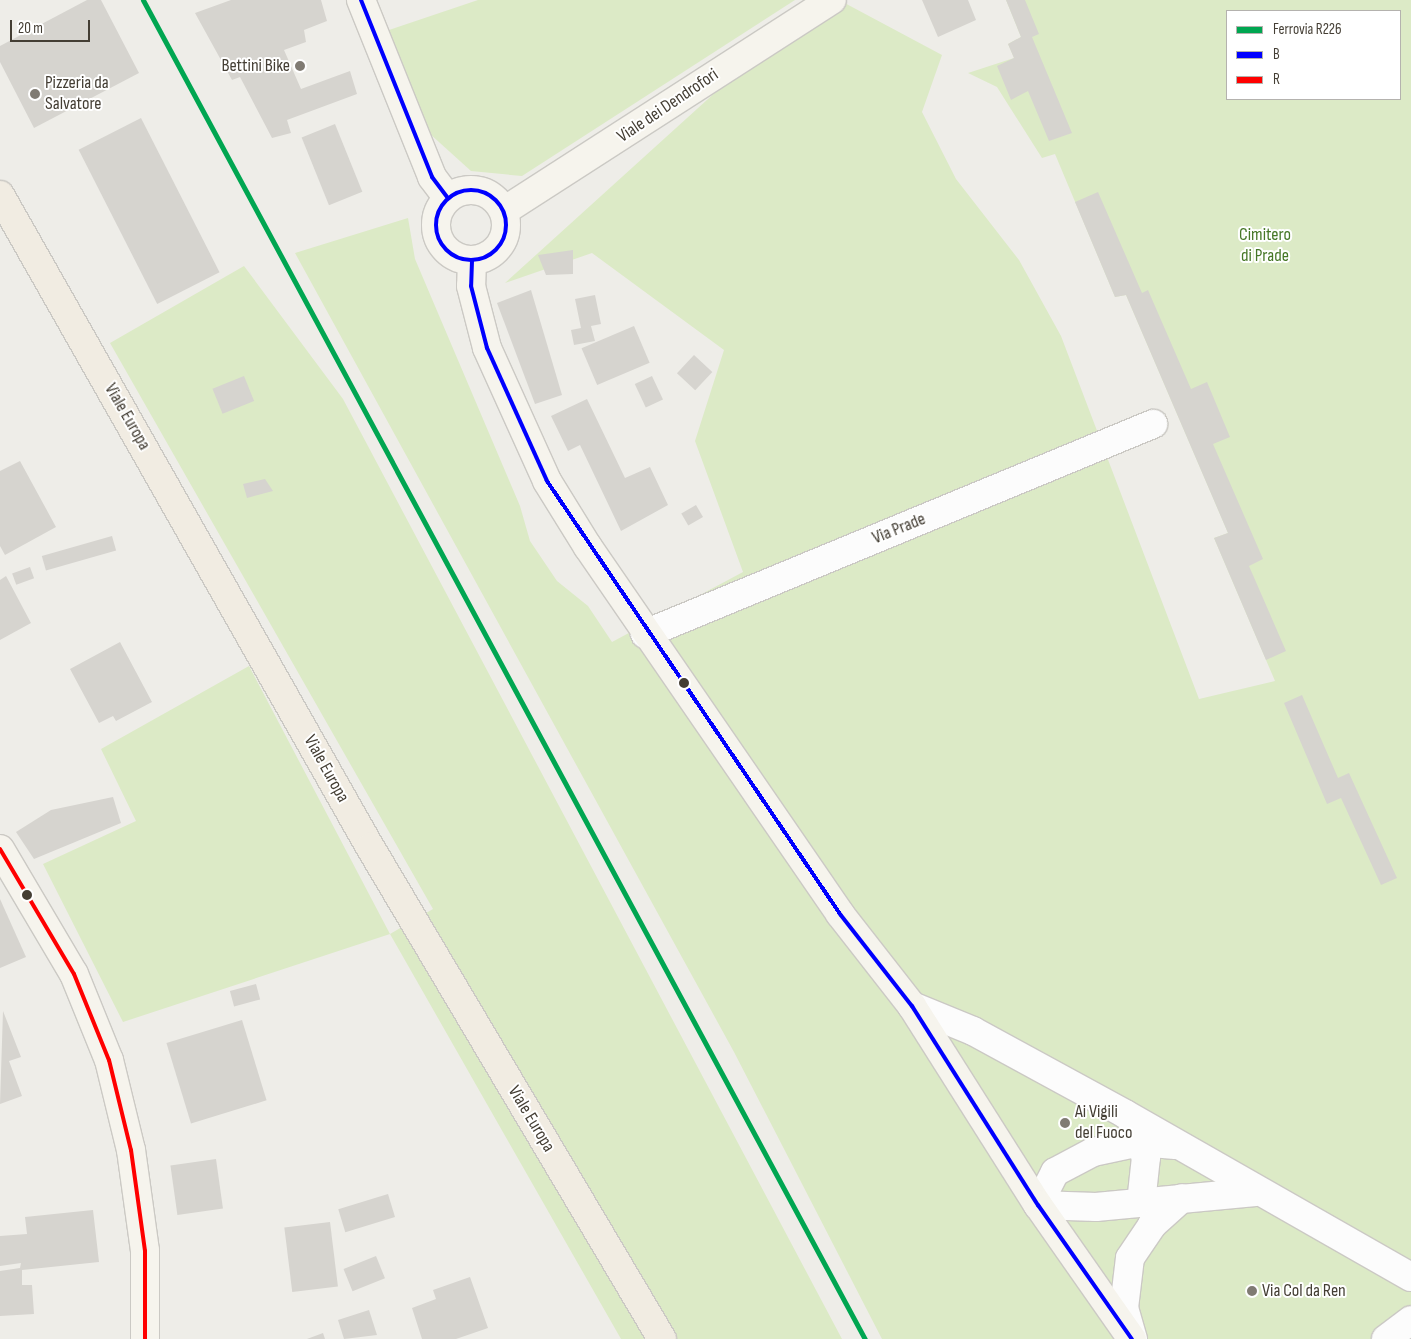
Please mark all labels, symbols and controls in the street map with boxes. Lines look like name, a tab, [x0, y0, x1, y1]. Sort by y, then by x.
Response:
scale bar	[12, 10, 92, 42]
legend	[1226, 10, 1401, 100]
text: 20 m	[18, 19, 43, 38]
text: Ferrovia R226	[1273, 20, 1342, 39]
text: B	[1273, 45, 1280, 64]
place label: Bettini Bike	[221, 55, 290, 77]
marker: Bettini Bike	[294, 60, 306, 72]
street label: Viale dei Dendrofori	[613, 64, 723, 148]
text: R	[1273, 70, 1280, 89]
place label: Pizzeria da Salvatore	[45, 73, 109, 116]
marker: Pizzeria da Salvatore	[29, 88, 41, 100]
park label: Cimitero di Prade	[1239, 225, 1291, 268]
street label: Viale Europa	[99, 380, 155, 454]
street label: Via Prade	[869, 509, 929, 549]
unlabelled marker	[679, 678, 689, 688]
street label: Viale Europa	[299, 732, 353, 806]
unlabelled marker	[22, 890, 32, 900]
street label: Viale Europa	[503, 1082, 559, 1156]
place label: Ai Vigili del Fuoco	[1075, 1102, 1132, 1144]
marker: Ai Vigili del Fuoco	[1059, 1117, 1071, 1129]
place label: Via Col da Ren	[1262, 1280, 1346, 1302]
marker: Via Col da Ren	[1246, 1285, 1258, 1297]

